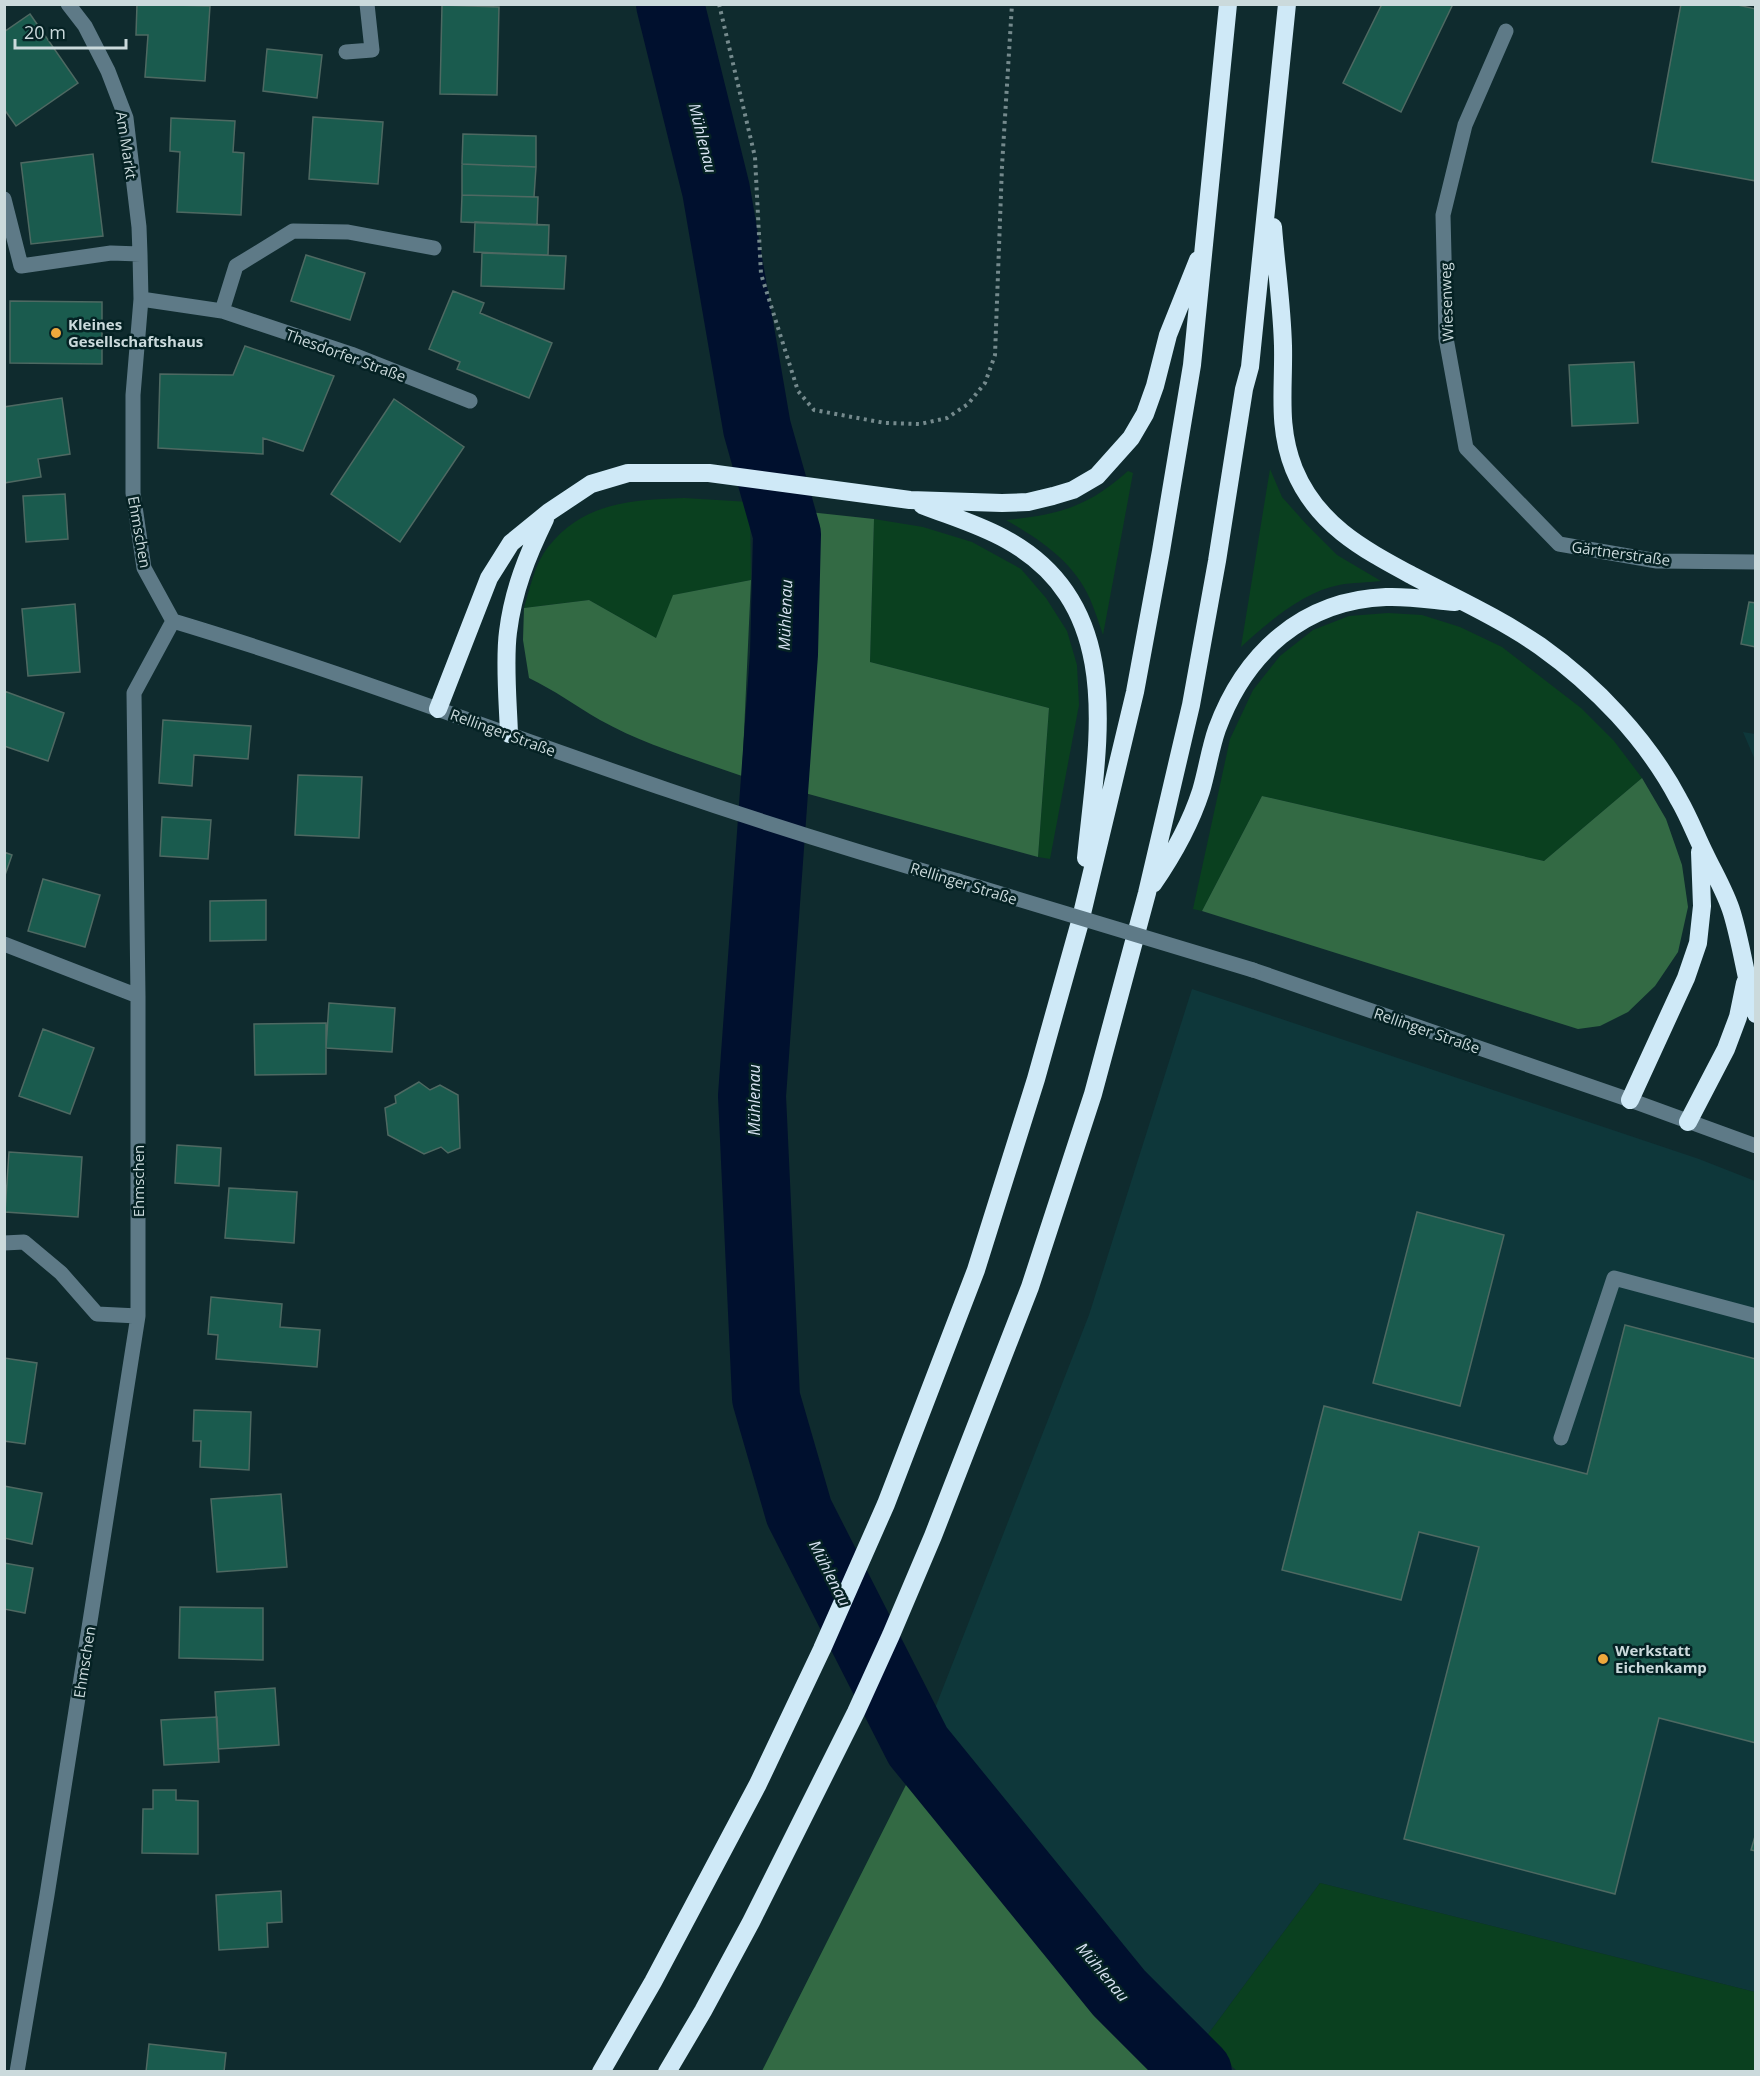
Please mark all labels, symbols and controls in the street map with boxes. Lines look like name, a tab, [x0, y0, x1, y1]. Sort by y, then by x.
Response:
scale bar	[15, 12, 126, 50]
text: 20 m	[24, 20, 66, 44]
water label: Mühlenau	[684, 101, 722, 175]
street label: Am Markt	[112, 110, 142, 180]
street label: Wiesenweg	[1435, 262, 1457, 342]
place label: Kleines Gesellschaftshaus	[68, 314, 203, 351]
street label: Thesdorfer Straße	[283, 324, 409, 386]
marker: Kleines Gesellschaftshaus	[49, 326, 63, 340]
street label: Ehmschen	[124, 495, 156, 569]
street label: Gärtnerstraße	[1570, 536, 1672, 570]
water label: Mühlenau	[773, 579, 797, 651]
street label: Rellinger Straße	[448, 704, 558, 760]
street label: Rellinger Straße	[908, 857, 1020, 909]
street label: Rellinger Straße	[1371, 1003, 1483, 1057]
water label: Mühlenau	[743, 1064, 765, 1136]
street label: Ehmschen	[128, 1145, 148, 1217]
water label: Mühlenau	[804, 1536, 856, 1610]
street label: Ehmschen	[68, 1625, 100, 1699]
place label: Werkstatt Eichenkamp	[1615, 1640, 1707, 1677]
marker: Werkstatt Eichenkamp	[1596, 1652, 1610, 1666]
water label: Mühlenau	[1072, 1938, 1134, 2006]

